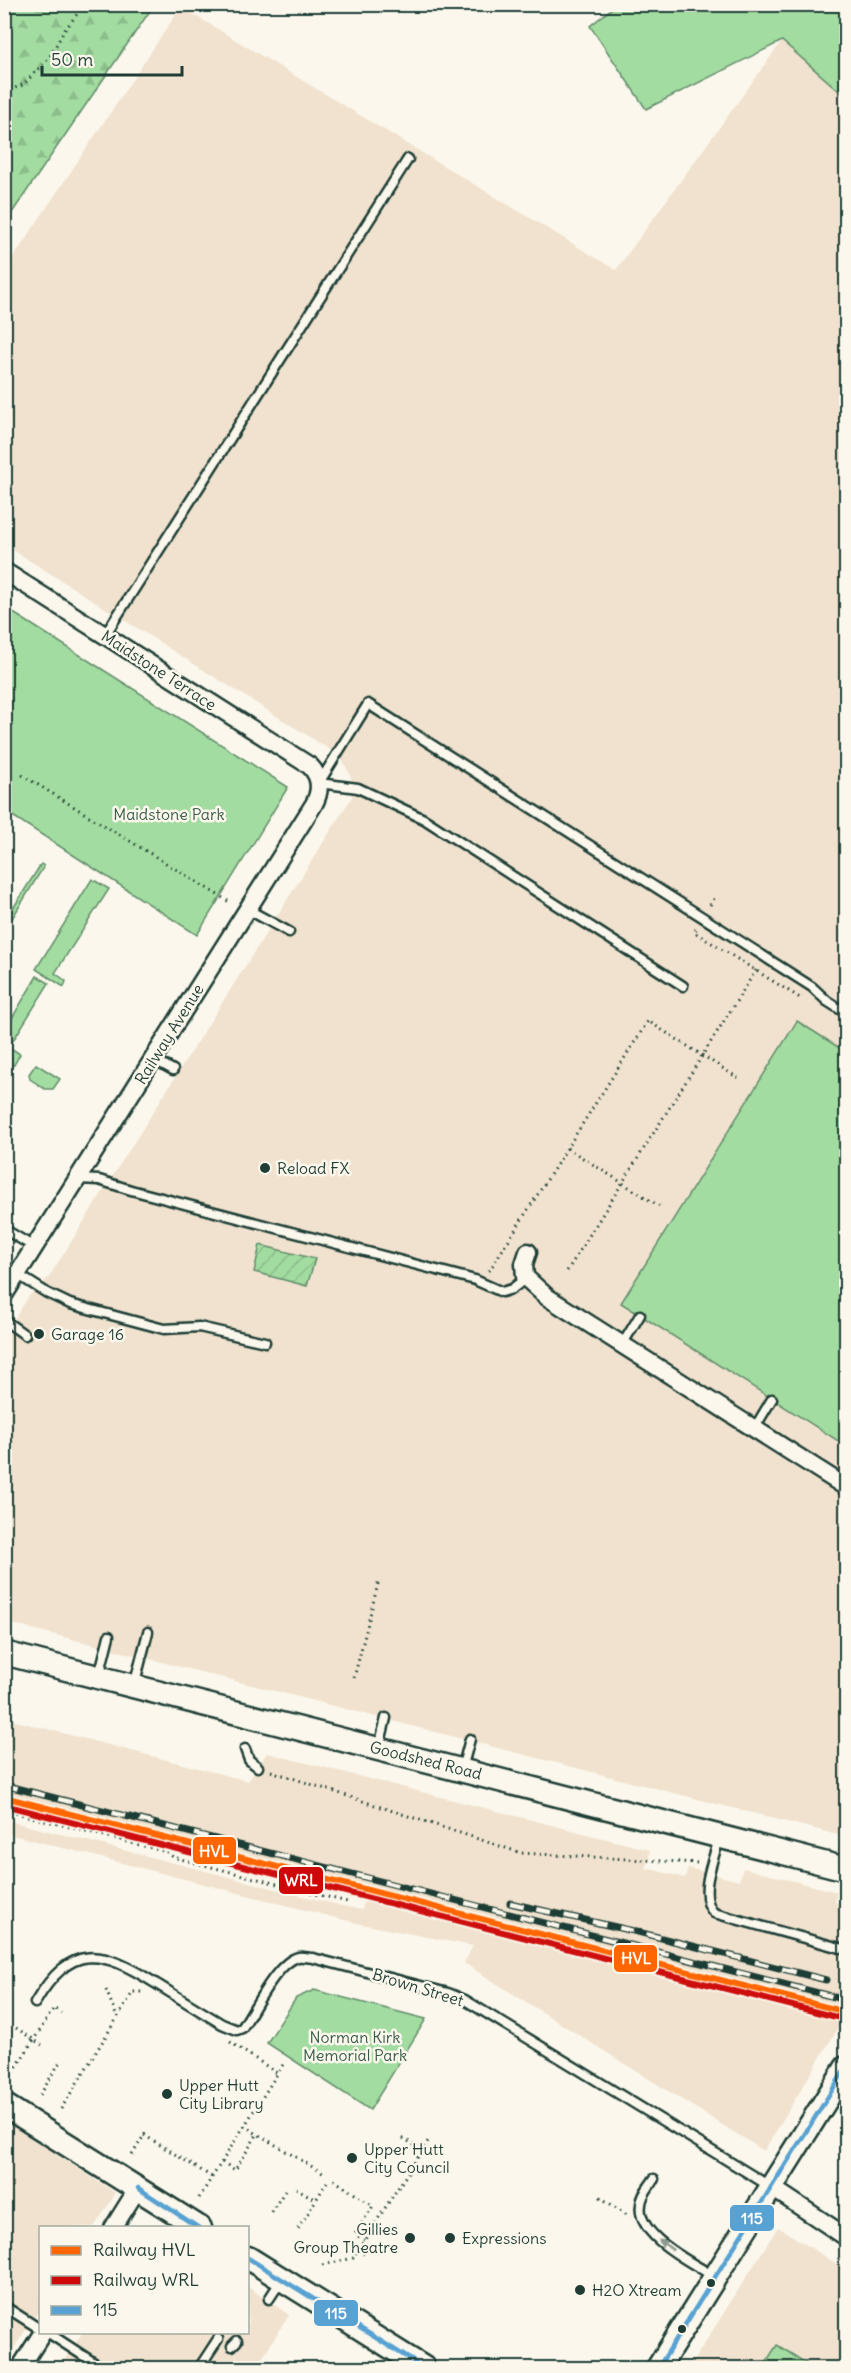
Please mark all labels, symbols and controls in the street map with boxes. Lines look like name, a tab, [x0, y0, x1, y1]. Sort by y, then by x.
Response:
scale bar	[42, 39, 182, 77]
text: 50 m	[51, 48, 93, 71]
street label: Maidstone Terrace	[98, 625, 220, 715]
park label: Maidstone Park	[113, 804, 225, 824]
street label: Railway Avenue	[130, 980, 208, 1088]
place label: Reload FX	[277, 1158, 349, 1178]
marker: Reload FX	[258, 1161, 272, 1175]
place label: Garage 16	[51, 1324, 124, 1344]
marker: Garage 16	[32, 1327, 46, 1341]
street label: Goodshed Road	[368, 1736, 484, 1784]
line badge: HVL	[192, 1836, 237, 1865]
text: HVL	[199, 1841, 229, 1861]
line badge: WRL	[278, 1866, 324, 1895]
text: WRL	[284, 1870, 318, 1890]
line badge: HVL	[613, 1944, 658, 1973]
text: HVL	[621, 1948, 651, 1968]
street label: Brown Street	[370, 1964, 467, 2011]
park label: Norman Kirk Memorial Park	[303, 2027, 407, 2065]
place label: Upper Hutt City Library	[179, 2075, 264, 2113]
marker: Upper Hutt City Library	[160, 2087, 174, 2101]
place label: Upper Hutt City Council	[364, 2139, 450, 2177]
marker: Upper Hutt City Council	[345, 2151, 359, 2165]
line badge: 115	[729, 2204, 775, 2232]
text: 115	[741, 2208, 763, 2228]
place label: Gillies Group Theatre	[293, 2219, 398, 2257]
legend	[39, 2226, 249, 2334]
place label: Expressions	[462, 2228, 547, 2248]
marker: Gillies Group Theatre	[403, 2231, 417, 2245]
marker: Expressions	[443, 2231, 457, 2245]
text: Railway HVL	[93, 2238, 196, 2261]
one-way arrow	[658, 2240, 674, 2251]
text: Railway WRL	[93, 2268, 199, 2291]
unlabelled marker	[705, 2277, 717, 2289]
place label: H2O Xtream	[592, 2280, 681, 2300]
marker: H2O Xtream	[573, 2283, 587, 2297]
text: 115	[93, 2298, 118, 2321]
line badge: 115	[313, 2299, 359, 2327]
text: 115	[325, 2303, 347, 2323]
unlabelled marker	[676, 2323, 688, 2335]

